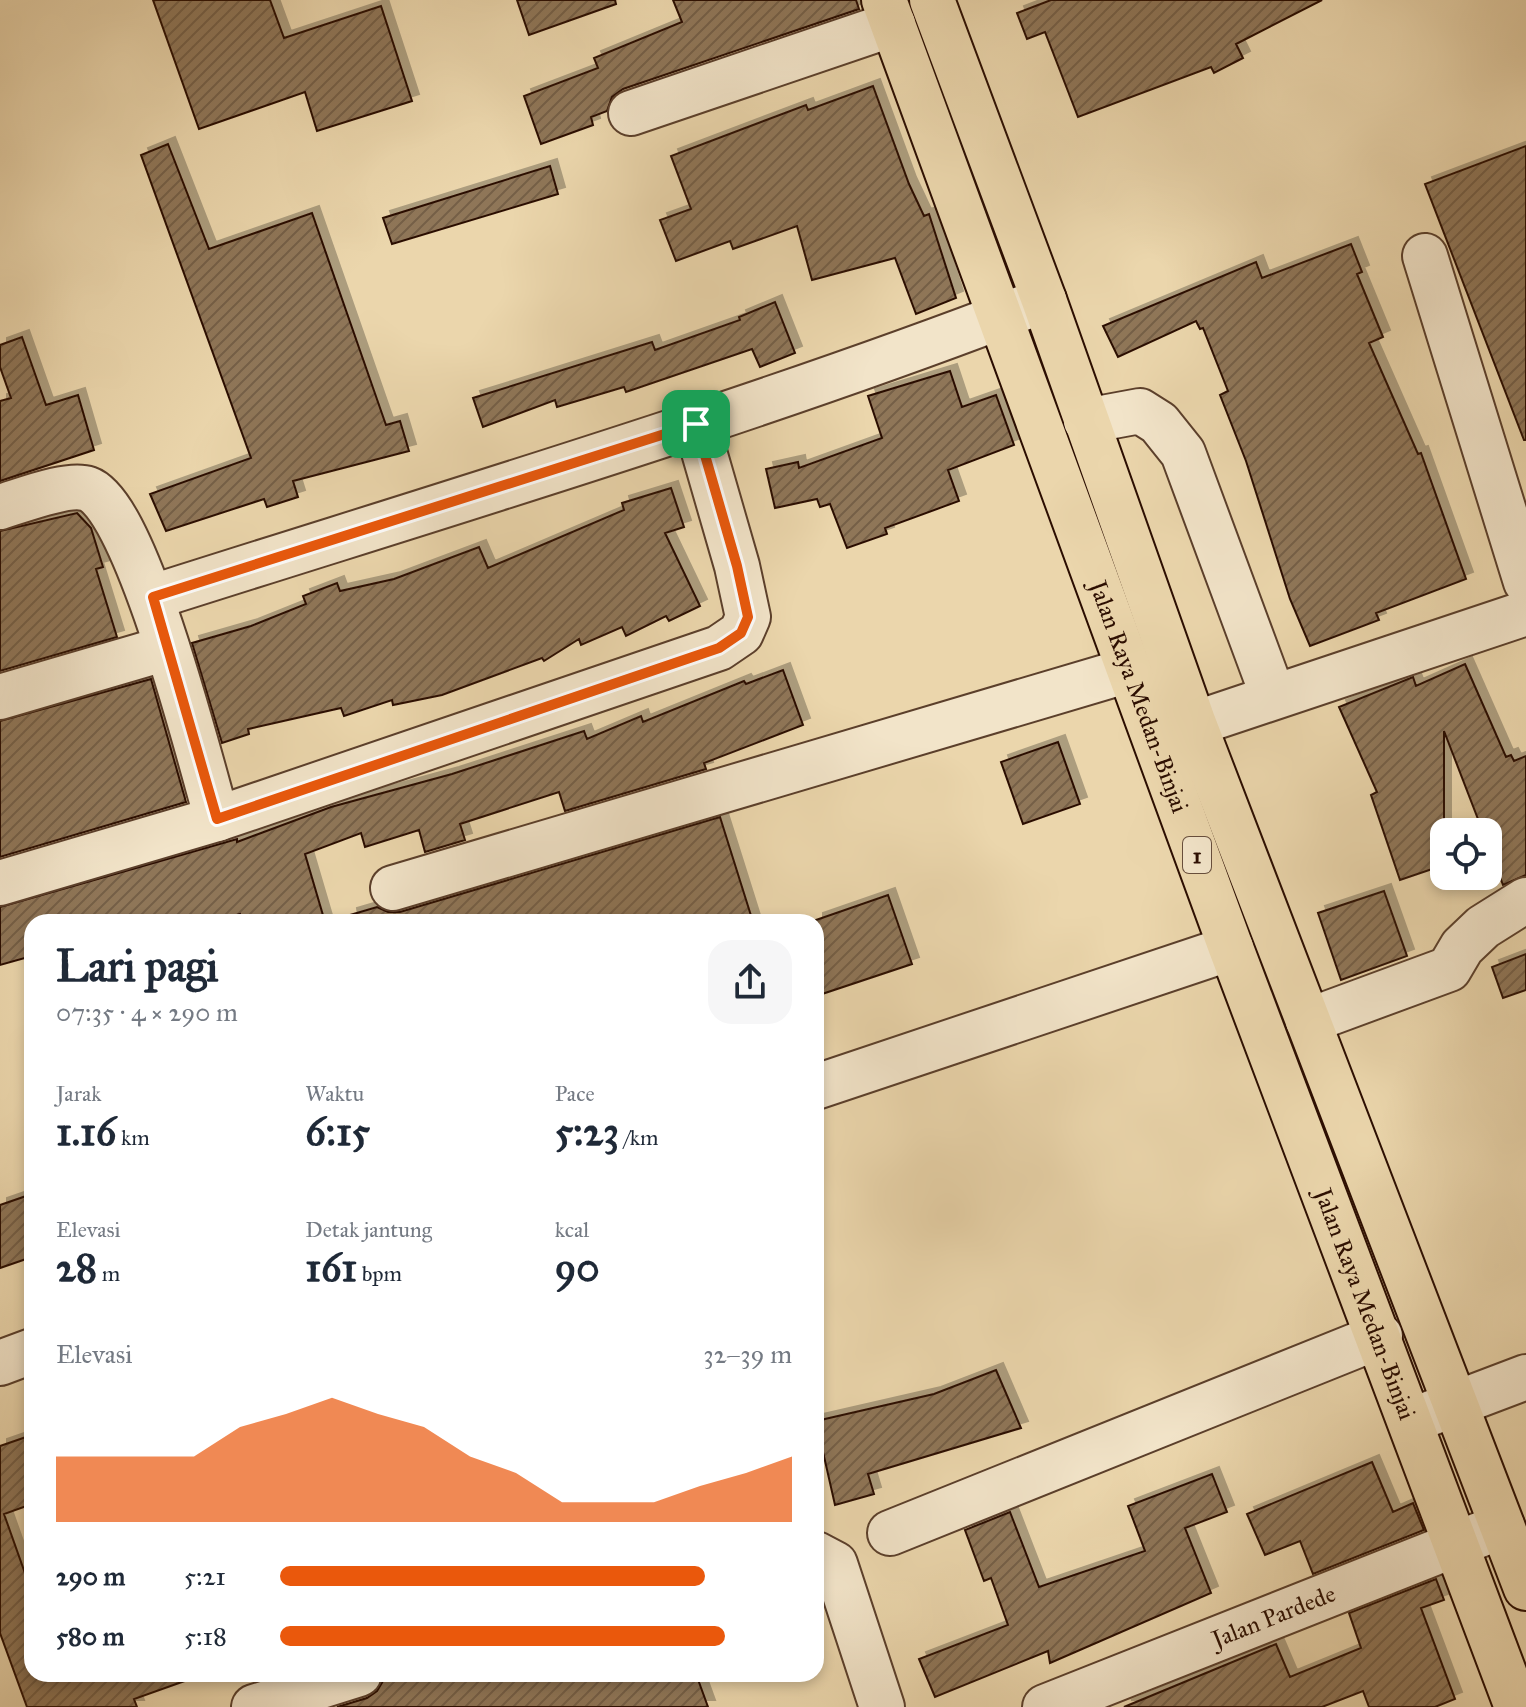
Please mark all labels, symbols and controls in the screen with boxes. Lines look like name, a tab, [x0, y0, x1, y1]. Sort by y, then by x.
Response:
pin	[662, 390, 730, 458]
icon: arrive	[674, 402, 718, 446]
street label: Jalan Raya Medan-Binjai	[1082, 574, 1195, 817]
map controls	[1430, 818, 1502, 890]
button: locate	[1430, 818, 1502, 890]
road number: 1	[1183, 837, 1211, 873]
text: Lari pagi	[56, 939, 218, 993]
button: share	[708, 940, 792, 1024]
text: 07:35 · 4 × 290 m	[56, 996, 238, 1028]
text: Jarak	[56, 1080, 101, 1107]
text: Waktu	[305, 1080, 364, 1107]
text: Pace	[555, 1080, 595, 1107]
text: 1.16	[56, 1107, 116, 1156]
text: 6:15	[305, 1107, 370, 1156]
text: 5:23	[555, 1107, 619, 1156]
text: km	[116, 1124, 150, 1151]
text: /km	[619, 1124, 658, 1151]
street label: Jalan Raya Medan-Binjai	[1307, 1181, 1422, 1424]
text: Elevasi	[56, 1216, 121, 1243]
text: Detak jantung	[305, 1216, 432, 1243]
text: kcal	[555, 1216, 589, 1243]
text: 28	[56, 1243, 97, 1292]
text: 161	[305, 1243, 357, 1292]
text: 90	[555, 1243, 599, 1292]
text: m	[97, 1260, 120, 1287]
text: bpm	[357, 1260, 402, 1287]
text: Elevasi	[56, 1338, 132, 1370]
text: 32–39 m	[703, 1338, 792, 1370]
text: 290 m	[56, 1560, 125, 1592]
text: 5:21	[184, 1560, 226, 1592]
street label: Jalan Pardede	[1205, 1578, 1340, 1655]
text: 580 m	[56, 1620, 125, 1652]
text: 5:18	[184, 1620, 227, 1652]

